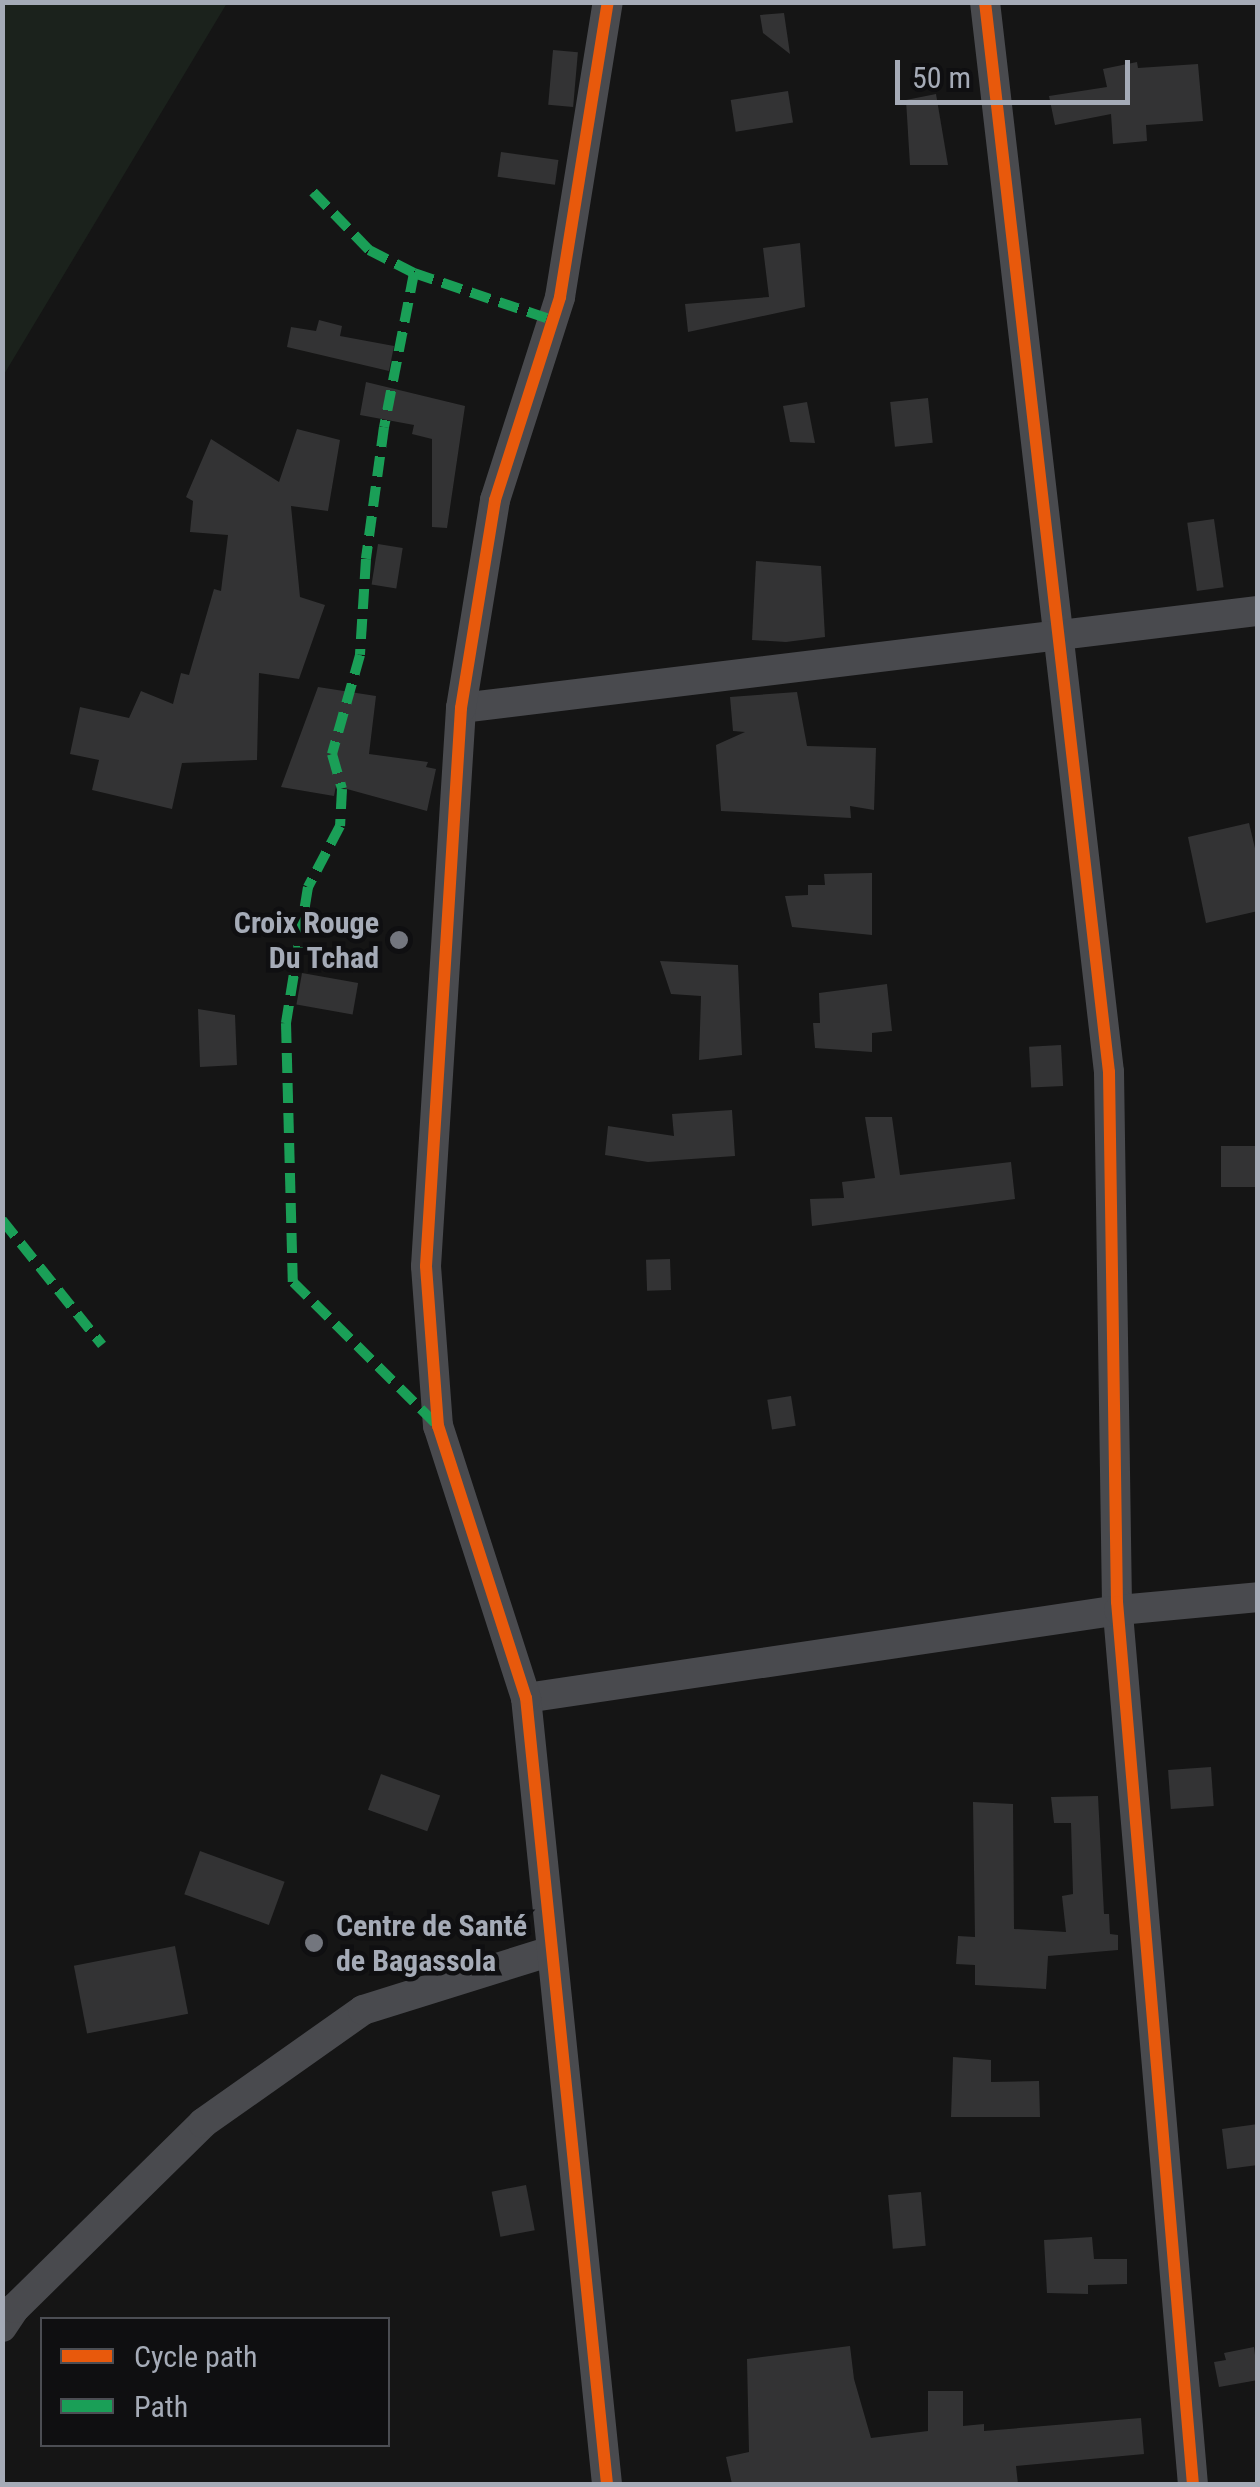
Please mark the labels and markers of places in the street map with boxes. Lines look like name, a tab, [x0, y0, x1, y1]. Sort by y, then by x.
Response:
place label: Croix Rouge Du Tchad	[234, 905, 379, 976]
marker: Croix Rouge Du Tchad	[388, 929, 410, 951]
place label: Centre de Santé de Bagassola	[336, 1908, 527, 1978]
marker: Centre de Santé de Bagassola	[301, 1930, 327, 1956]

